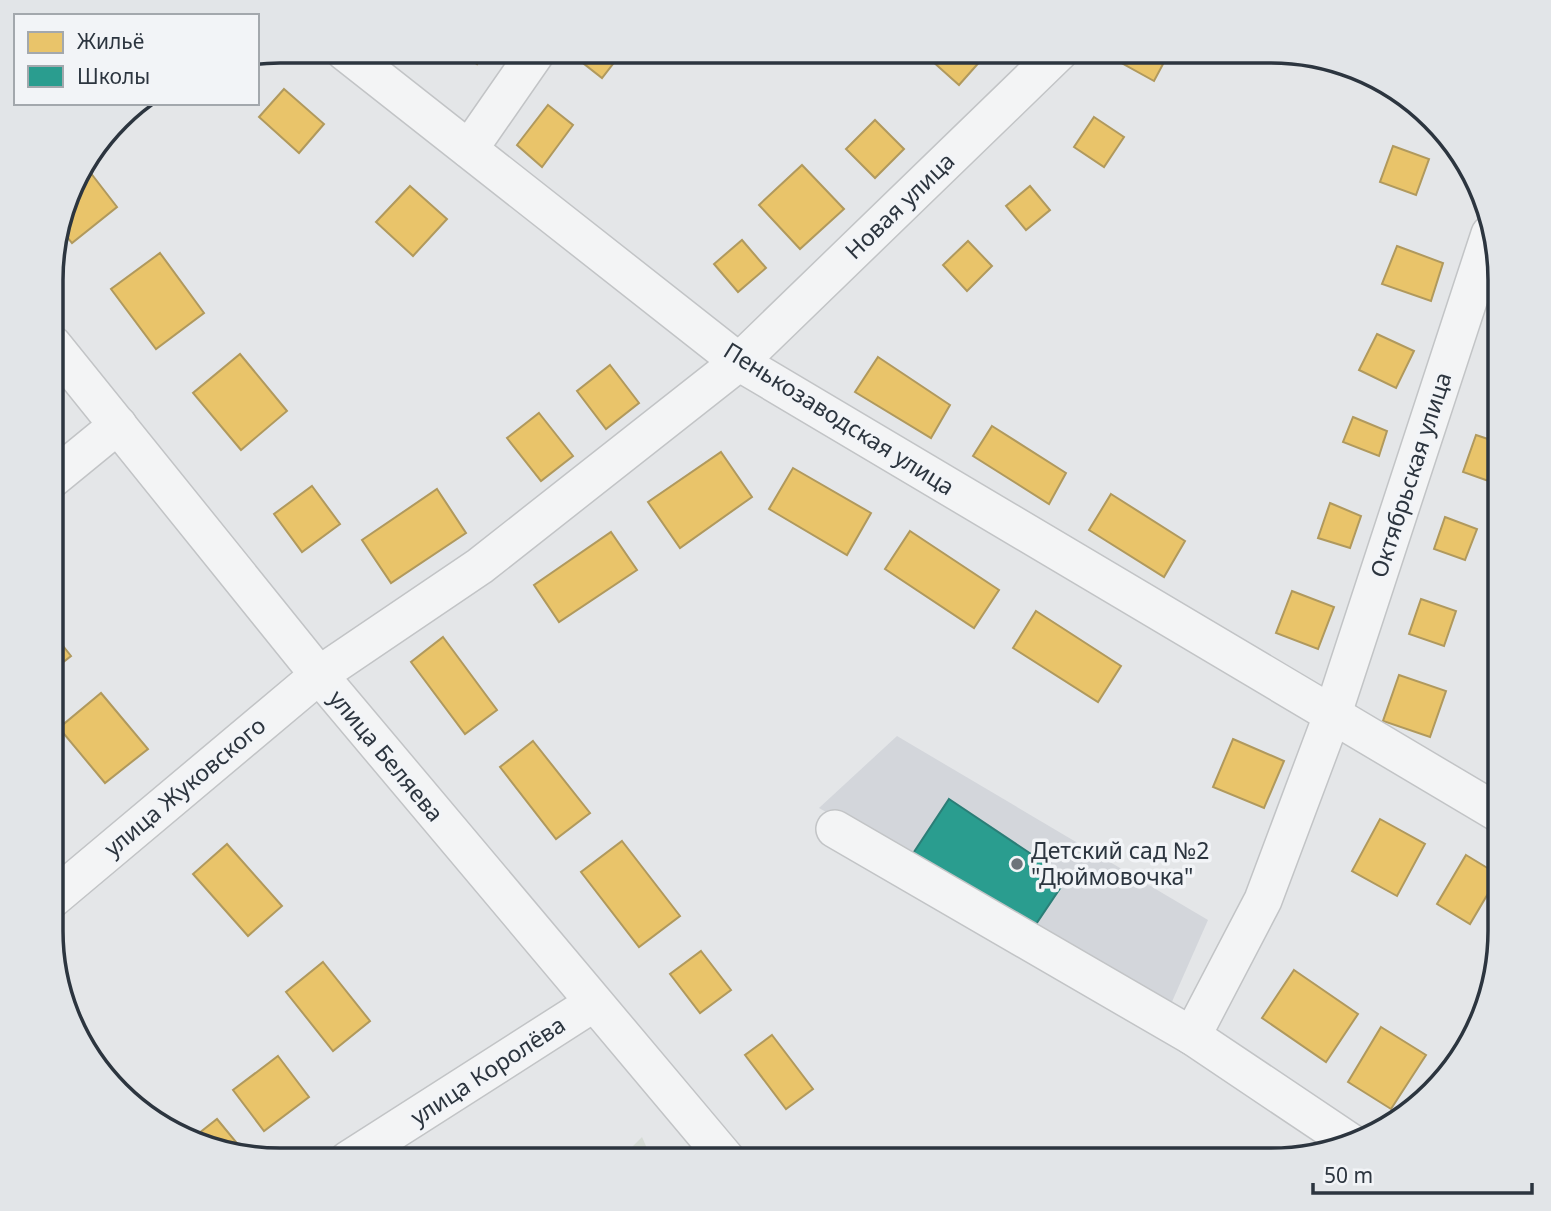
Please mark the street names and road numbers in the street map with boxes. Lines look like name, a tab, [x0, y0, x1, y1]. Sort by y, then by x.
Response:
street label: Новая улица	[837, 145, 961, 266]
street label: Пенькозаводская улица	[718, 334, 961, 502]
street label: Октябрьская улица	[1362, 368, 1458, 582]
street label: улица Беляева	[322, 683, 451, 828]
street label: улица Жуковского	[97, 709, 272, 863]
street label: улица Королёва	[404, 1008, 571, 1132]

